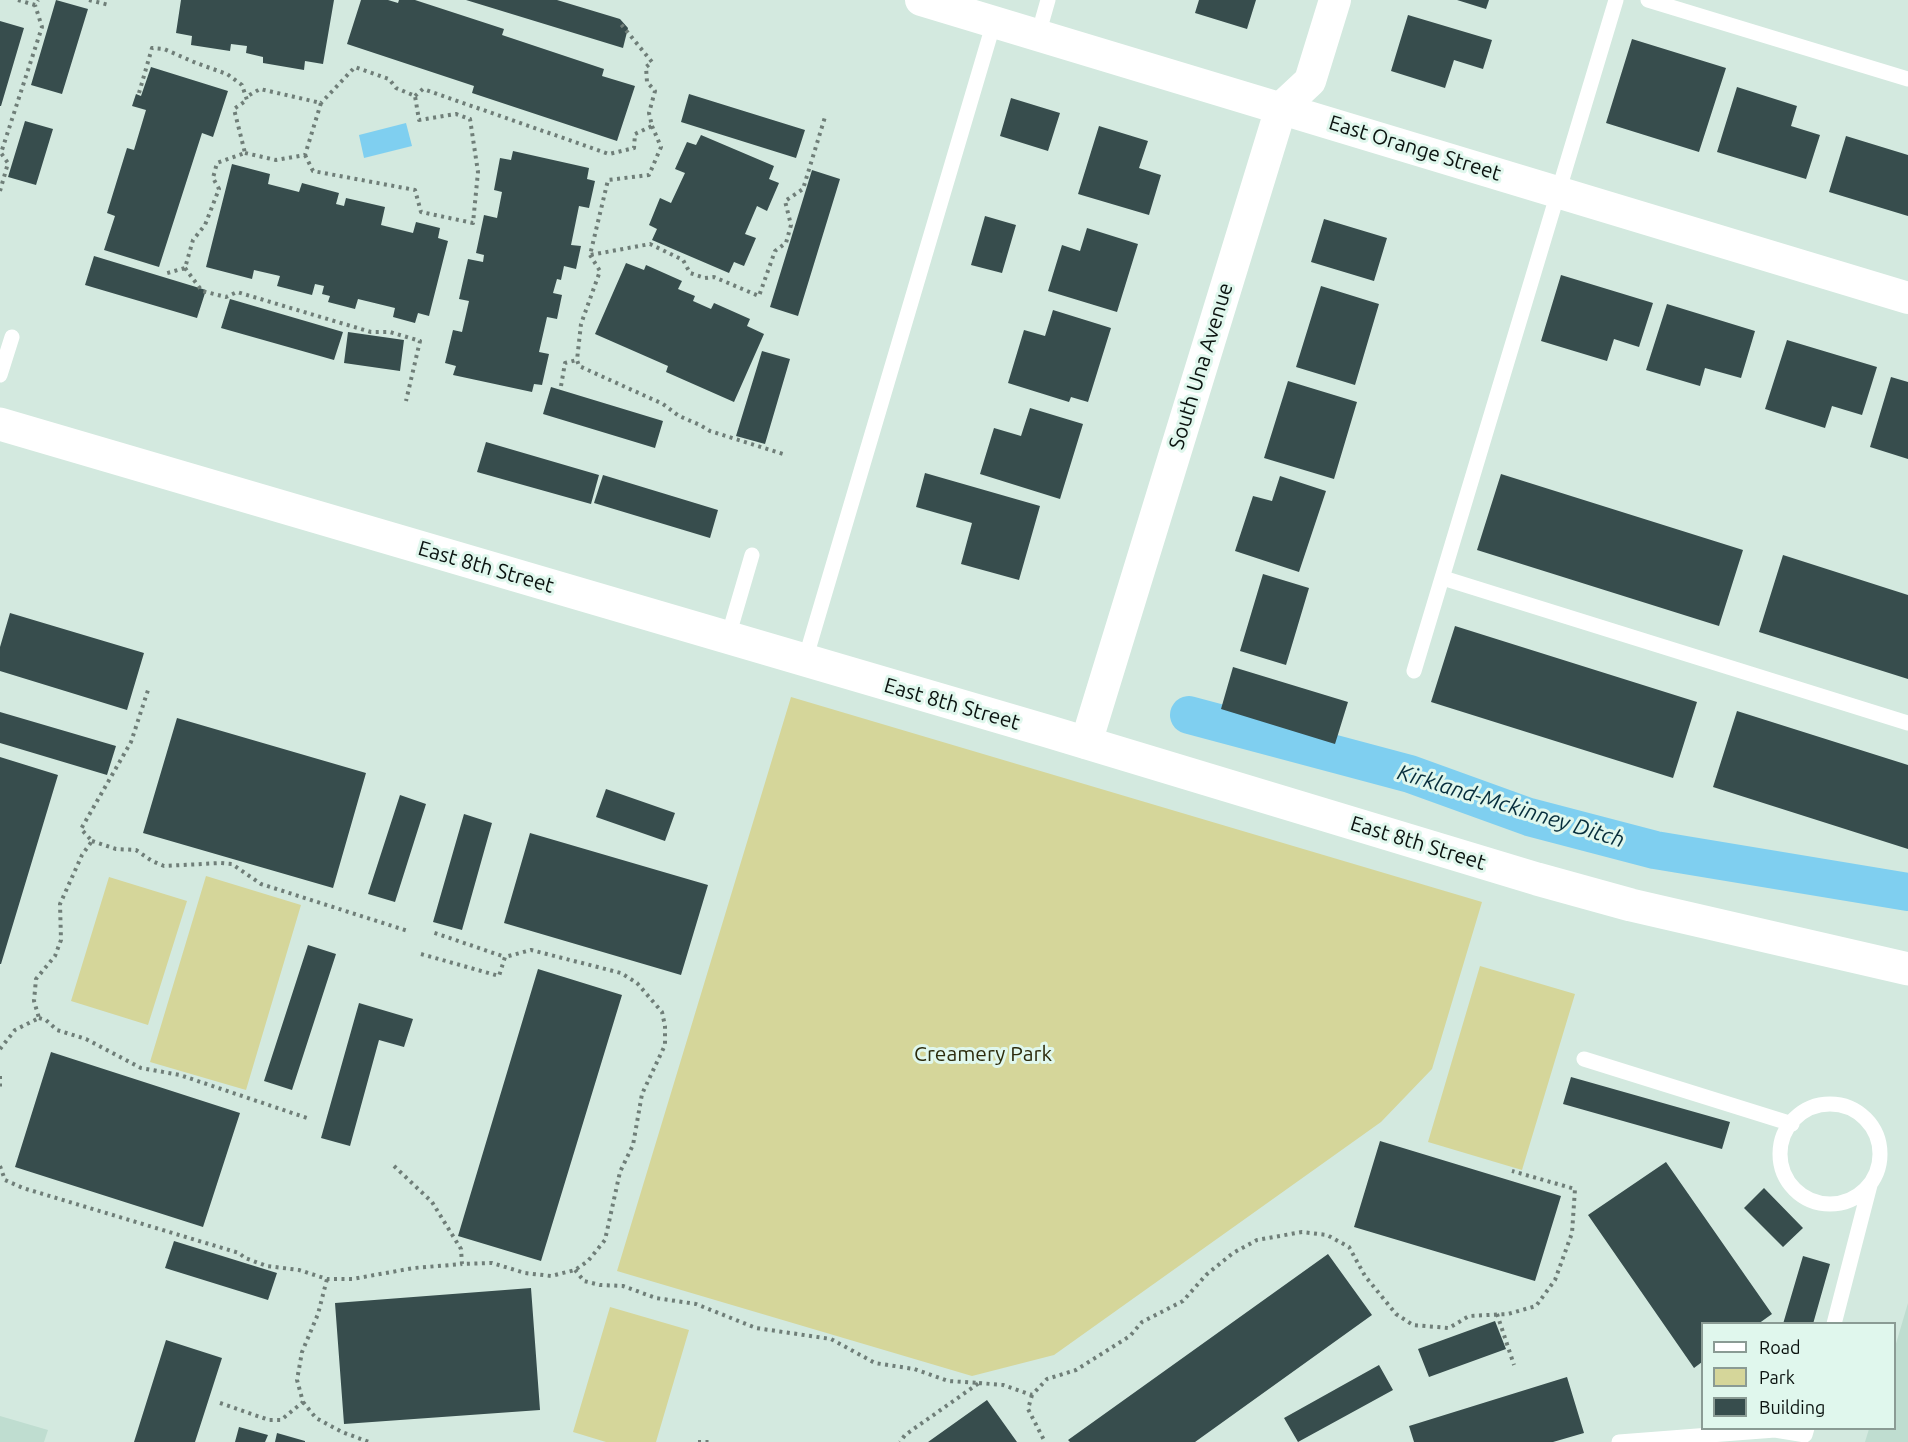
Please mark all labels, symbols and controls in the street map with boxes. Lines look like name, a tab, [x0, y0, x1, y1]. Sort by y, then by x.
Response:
street label: East Orange Street	[1326, 110, 1504, 186]
street label: South Una Avenue	[1164, 280, 1238, 452]
street label: East 8th Street	[415, 536, 557, 598]
street label: East 8th Street	[881, 673, 1023, 735]
water label: Kirkland-Mckinney Ditch	[1394, 759, 1628, 853]
street label: East 8th Street	[1347, 810, 1489, 876]
park label: Creamery Park	[914, 1041, 1052, 1067]
legend	[1701, 1322, 1896, 1430]
text: Road	[1759, 1337, 1801, 1357]
text: Park	[1759, 1367, 1795, 1387]
text: Building	[1759, 1397, 1825, 1417]

